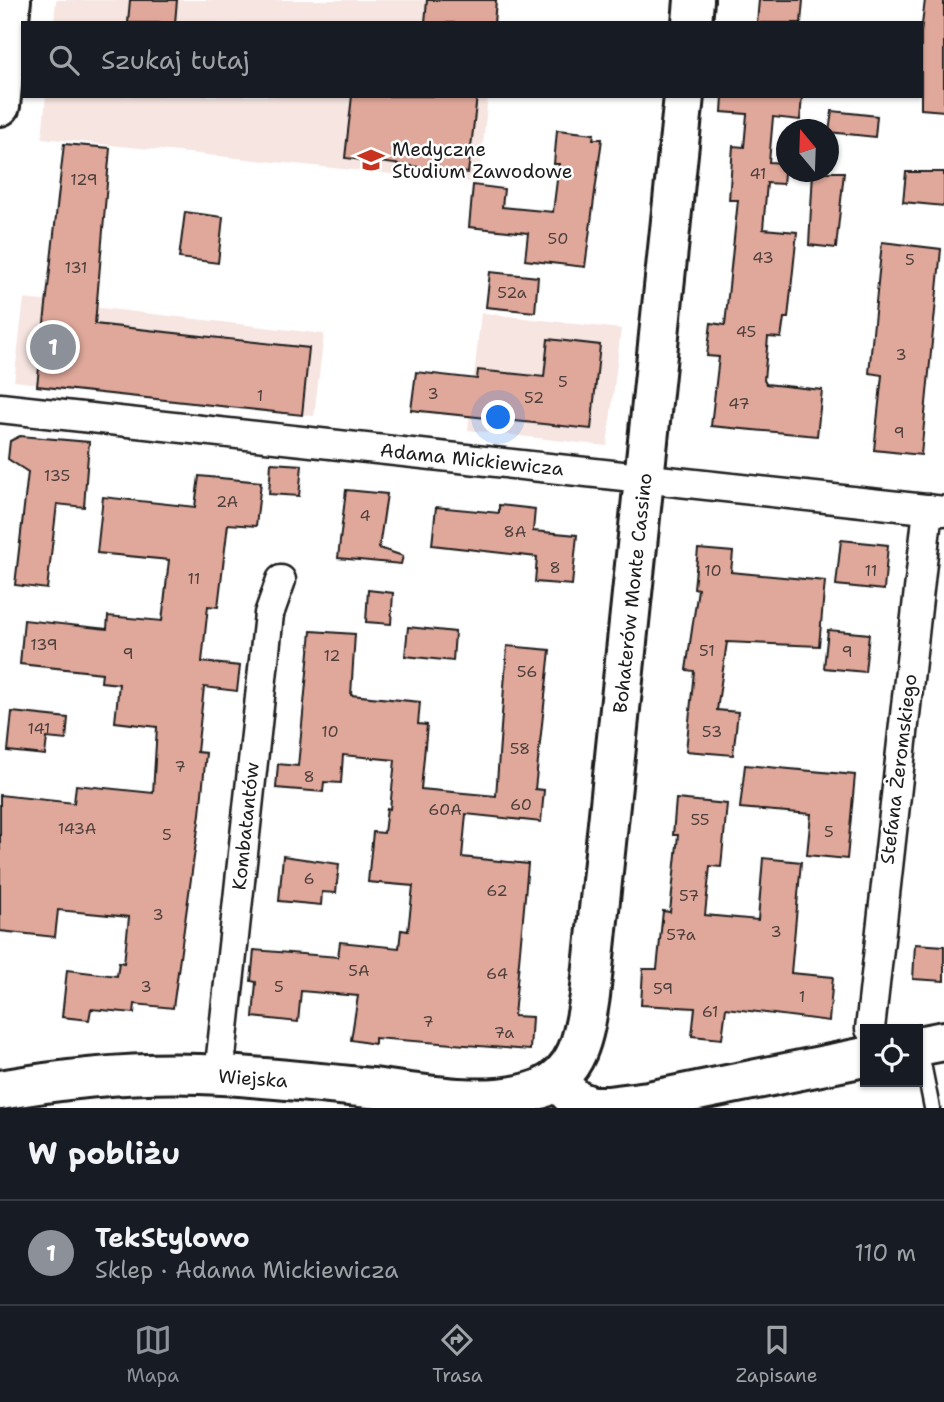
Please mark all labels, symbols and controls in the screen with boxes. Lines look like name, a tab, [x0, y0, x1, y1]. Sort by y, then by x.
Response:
search box	[21, 21, 923, 98]
icon: search	[45, 41, 83, 79]
text: Szukaj tutaj	[101, 42, 250, 77]
north arrow	[776, 119, 839, 182]
place label: Medyczne Studium Zawodowe	[392, 137, 573, 184]
school or university icon: Medyczne Studium Zawodowe	[356, 145, 386, 175]
house number: 41	[749, 163, 767, 184]
house number: 129	[70, 169, 98, 190]
house number: 50	[548, 228, 568, 249]
house number: 43	[752, 247, 774, 268]
house number: 5	[905, 249, 915, 270]
house number: 131	[65, 257, 87, 278]
house number: 52a	[497, 282, 527, 303]
pin: 1	[30, 321, 76, 373]
house number: 45	[736, 321, 756, 342]
house number: 3	[895, 344, 907, 365]
house number: 5	[558, 371, 568, 392]
house number: 3	[427, 383, 439, 404]
house number: 1	[257, 385, 263, 406]
house number: 52	[524, 387, 544, 408]
house number: 47	[728, 393, 750, 414]
your location	[481, 400, 515, 434]
house number: 9	[893, 422, 905, 443]
street label: Adama Mickiewicza	[379, 437, 565, 482]
house number: 135	[44, 465, 70, 486]
street label: Bohaterów Monte Cassino	[607, 472, 658, 714]
house number: 2A	[216, 491, 238, 512]
house number: 4	[359, 505, 371, 526]
house number: 8A	[504, 521, 526, 542]
house number: 8	[549, 557, 561, 578]
house number: 10	[704, 560, 722, 581]
house number: 11	[865, 560, 877, 581]
house number: 11	[188, 568, 200, 589]
house number: 139	[30, 634, 58, 655]
house number: 51	[699, 640, 715, 661]
house number: 9	[841, 641, 853, 662]
house number: 9	[122, 643, 134, 664]
house number: 12	[323, 645, 341, 666]
house number: 56	[517, 661, 537, 682]
street label: Stefana Żeromskiego	[874, 672, 923, 866]
house number: 141	[27, 718, 51, 739]
house number: 10	[321, 721, 339, 742]
house number: 53	[702, 721, 722, 742]
house number: 58	[510, 738, 530, 759]
house number: 7	[174, 756, 186, 777]
street label: Kombatantów	[226, 761, 265, 891]
house number: 8	[303, 766, 315, 787]
house number: 60	[510, 794, 532, 815]
house number: 60A	[428, 799, 462, 820]
house number: 55	[690, 809, 710, 830]
house number: 143A	[58, 818, 96, 839]
house number: 5	[824, 821, 834, 842]
house number: 5	[162, 824, 172, 845]
house number: 6	[303, 868, 315, 889]
house number: 62	[486, 880, 508, 901]
house number: 57	[679, 885, 699, 906]
house number: 3	[152, 904, 164, 925]
house number: 3	[770, 921, 782, 942]
house number: 57a	[666, 924, 696, 945]
house number: 5A	[348, 960, 370, 981]
house number: 64	[486, 963, 508, 984]
house number: 3	[140, 976, 152, 997]
house number: 5	[274, 976, 284, 997]
house number: 59	[653, 978, 673, 999]
house number: 1	[799, 986, 805, 1007]
house number: 61	[702, 1001, 718, 1022]
house number: 7	[422, 1011, 434, 1032]
house number: 7a	[494, 1022, 514, 1043]
map controls	[860, 1024, 923, 1087]
button: locate	[860, 1024, 923, 1087]
street label: Wiejska	[217, 1064, 289, 1093]
text: W pobliżu	[28, 1133, 180, 1174]
text: TekStylowo	[95, 1220, 250, 1255]
text: 1	[46, 1238, 56, 1268]
text: 110 m	[854, 1238, 916, 1268]
text: Sklep · Adama Mickiewicza	[95, 1255, 399, 1285]
tab: Mapa	[127, 1321, 179, 1388]
tab: Trasa	[432, 1321, 483, 1388]
tab: Zapisane	[736, 1321, 817, 1388]

